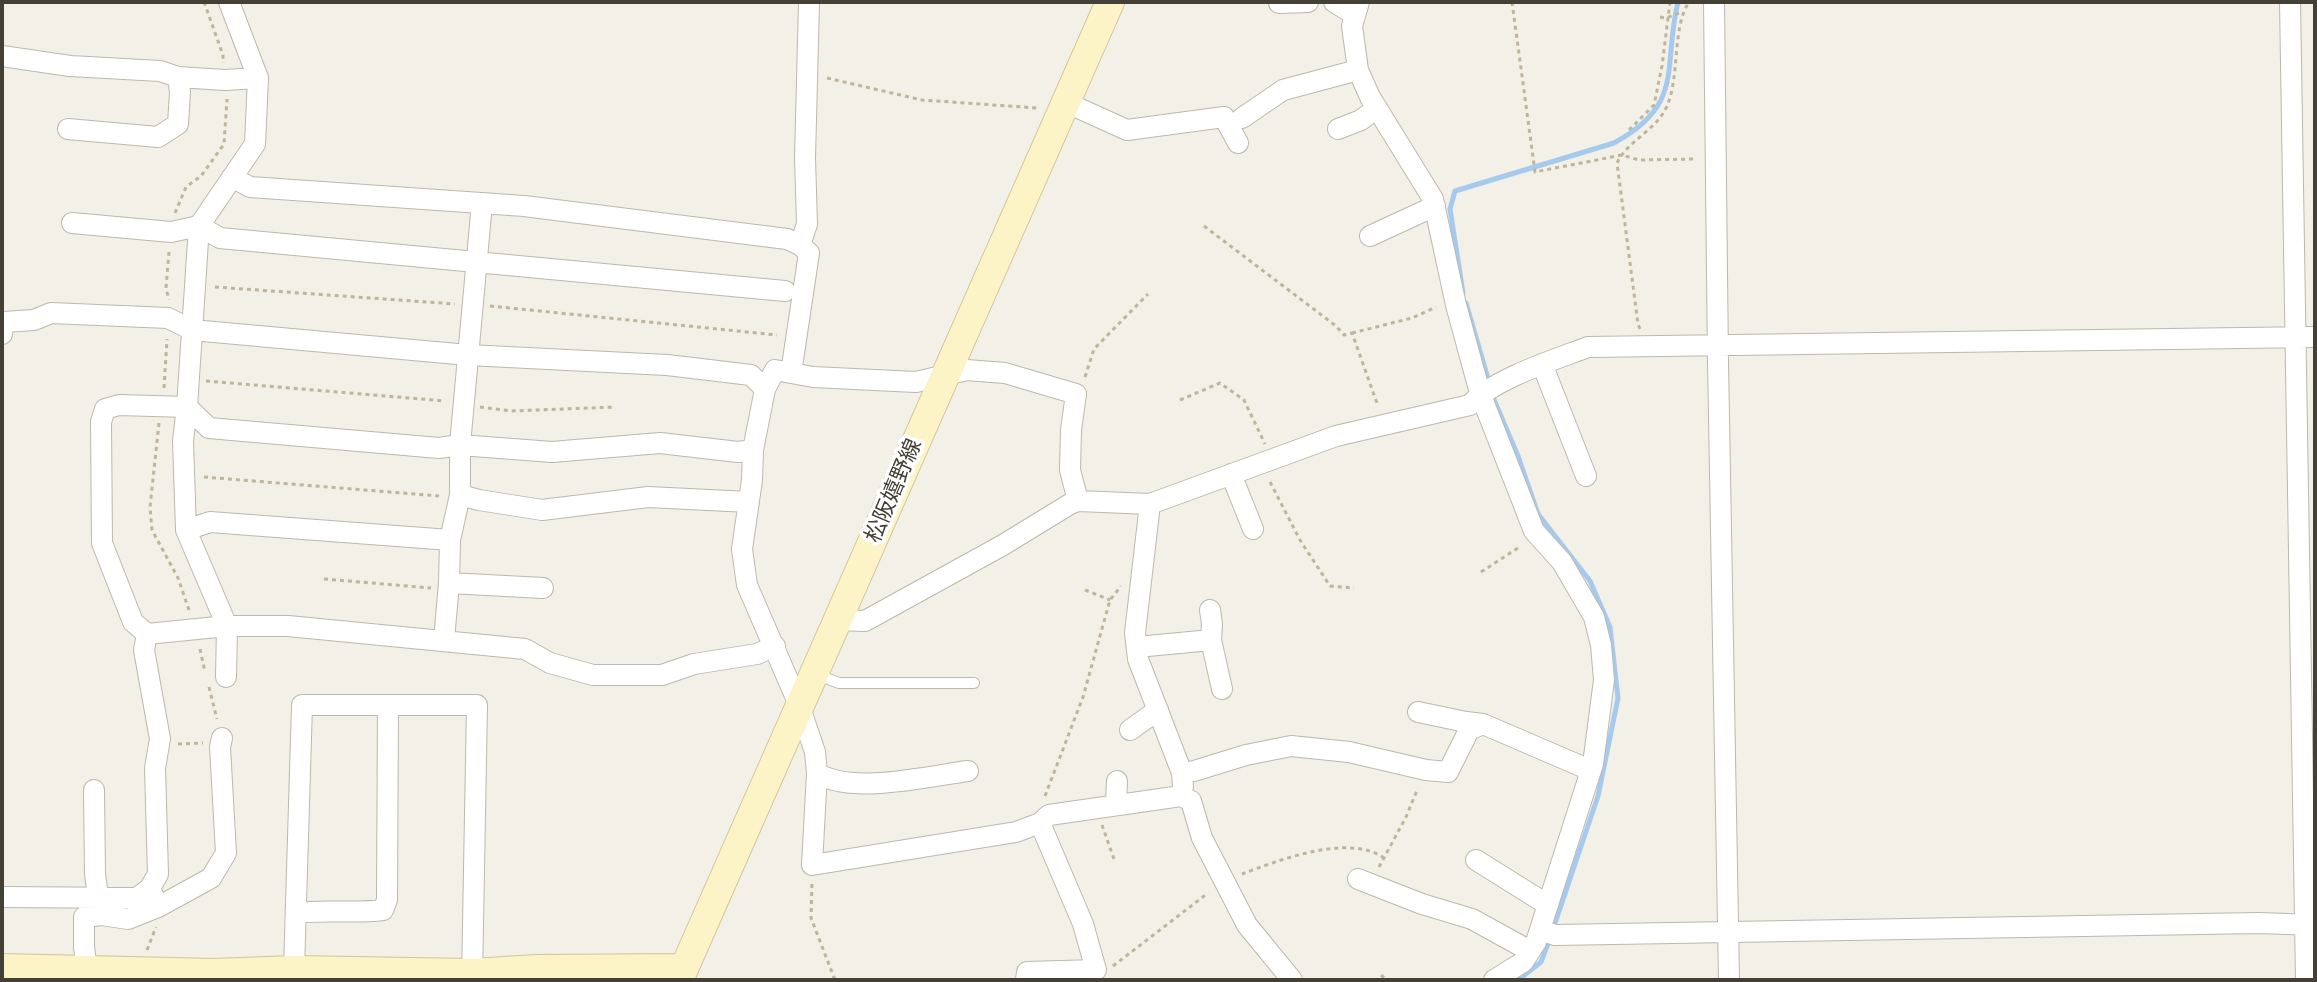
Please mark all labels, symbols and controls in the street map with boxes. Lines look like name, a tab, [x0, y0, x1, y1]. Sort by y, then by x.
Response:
street label: 松阪嬉野線	[860, 435, 928, 547]

